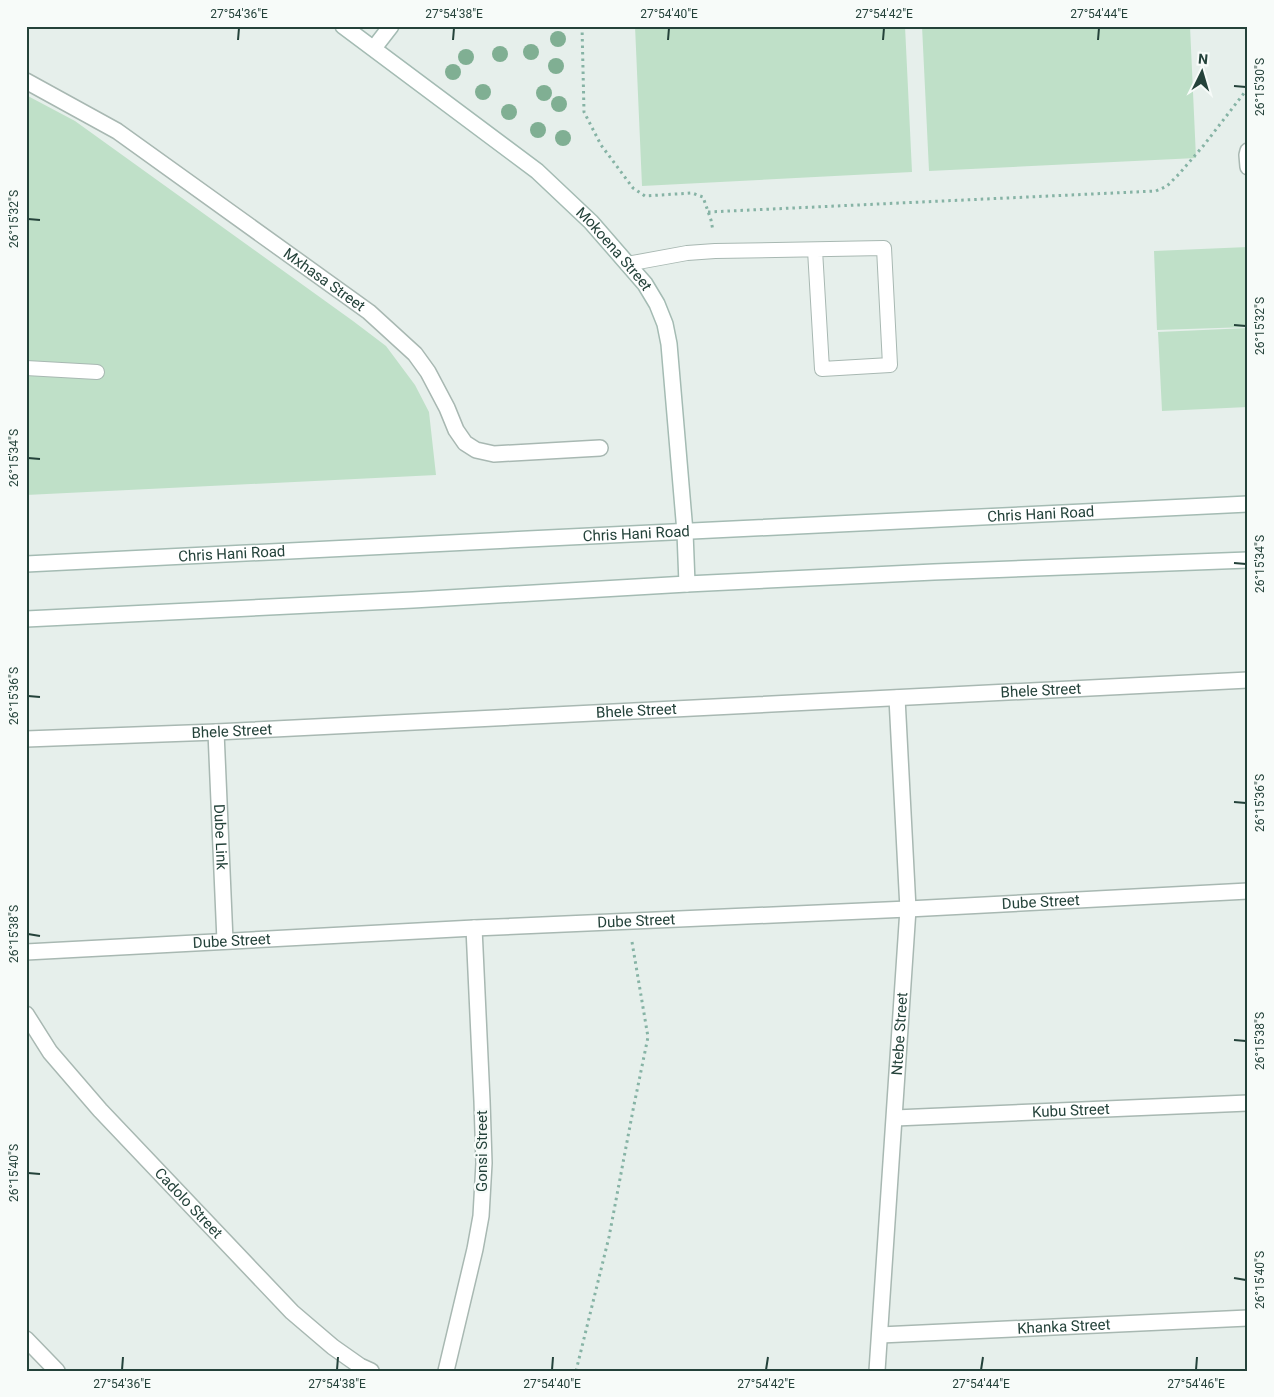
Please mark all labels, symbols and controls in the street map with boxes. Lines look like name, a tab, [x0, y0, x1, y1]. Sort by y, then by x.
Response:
text: 27°54'36"E	[210, 7, 268, 21]
text: 27°54'38"E	[425, 7, 483, 21]
text: 27°54'40"E	[640, 7, 698, 21]
text: 27°54'42"E	[855, 7, 913, 21]
text: 27°54'44"E	[1070, 7, 1128, 21]
north arrow	[1176, 48, 1226, 98]
text: N	[1198, 51, 1209, 67]
text: 26°15'30"S	[1253, 58, 1267, 116]
text: 26°15'32"S	[7, 190, 21, 248]
street label: Mokoena Street	[572, 204, 656, 294]
street label: Mxhasa Street	[280, 244, 369, 315]
text: 26°15'32"S	[1253, 297, 1267, 355]
text: 26°15'34"S	[7, 429, 21, 487]
street label: Chris Hani Road	[987, 502, 1095, 526]
street label: Chris Hani Road	[582, 522, 690, 545]
text: 26°15'34"S	[1253, 535, 1267, 593]
street label: Chris Hani Road	[178, 542, 286, 565]
text: 26°15'36"S	[7, 667, 21, 725]
street label: Bhele Street	[1000, 679, 1082, 701]
street label: Bhele Street	[596, 700, 677, 722]
street label: Bhele Street	[191, 720, 273, 742]
text: 26°15'36"S	[1253, 774, 1267, 832]
street label: Dube Link	[210, 804, 231, 871]
street label: Dube Street	[1001, 891, 1080, 913]
text: 26°15'38"S	[7, 905, 21, 963]
street label: Dube Street	[597, 910, 676, 932]
street label: Dube Street	[192, 930, 271, 952]
street label: Ntebe Street	[888, 991, 911, 1076]
text: 26°15'38"S	[1253, 1012, 1267, 1070]
street label: Kubu Street	[1032, 1100, 1110, 1121]
street label: Gonsi Street	[473, 1110, 491, 1192]
text: 26°15'40"S	[7, 1144, 21, 1202]
street label: Cadolo Street	[151, 1164, 226, 1242]
text: 26°15'40"S	[1253, 1251, 1267, 1309]
street label: Khanka Street	[1017, 1315, 1111, 1338]
text: 27°54'36"E	[93, 1377, 151, 1391]
text: 27°54'38"E	[308, 1377, 366, 1391]
text: 27°54'40"E	[523, 1377, 581, 1391]
text: 27°54'42"E	[737, 1377, 795, 1391]
text: 27°54'44"E	[952, 1377, 1010, 1391]
text: 27°54'46"E	[1167, 1377, 1225, 1391]

